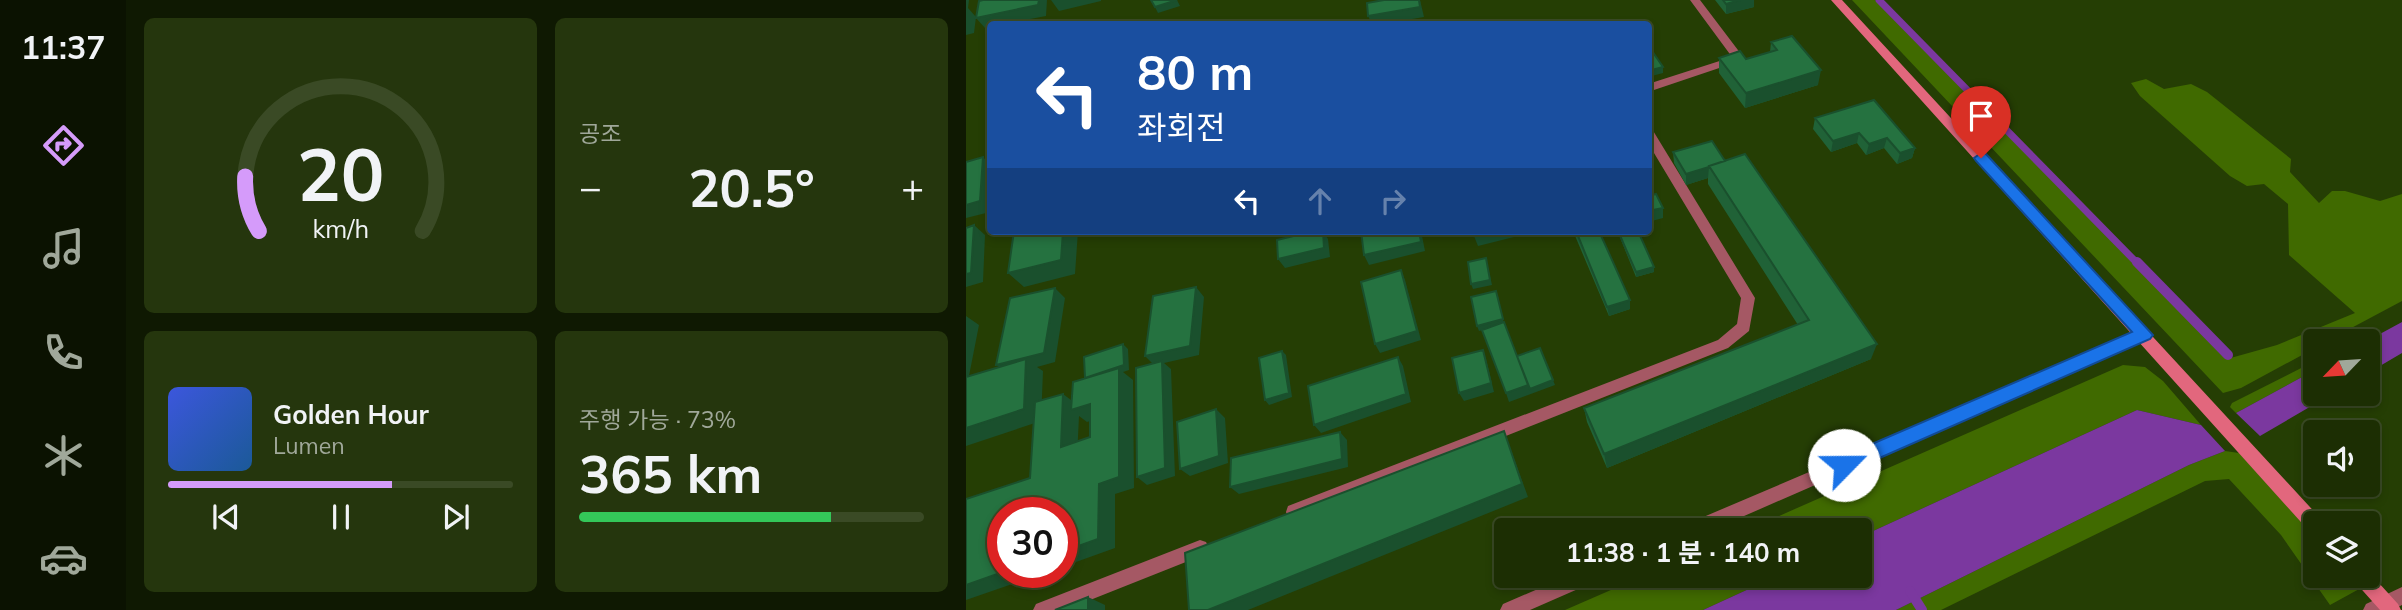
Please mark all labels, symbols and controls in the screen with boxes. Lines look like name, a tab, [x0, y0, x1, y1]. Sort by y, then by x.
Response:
text: 11:37	[21, 27, 105, 67]
text: 80 m	[1137, 41, 1253, 102]
icon: left	[1022, 49, 1113, 140]
pin	[1951, 86, 2011, 158]
icon: arrive	[1962, 97, 2000, 135]
text: 좌회전	[1137, 107, 1225, 147]
text: 공조	[579, 119, 621, 148]
icon: directions	[39, 121, 88, 170]
text: 20	[297, 129, 384, 220]
text: 20.5°	[688, 155, 815, 220]
text: −	[579, 163, 602, 211]
text: +	[901, 163, 924, 211]
icon: left	[1228, 182, 1266, 220]
icon: ahead	[1301, 182, 1339, 220]
icon: right	[1374, 182, 1412, 220]
text: km/h	[312, 213, 369, 244]
icon: music	[39, 224, 88, 273]
icon: phone	[39, 328, 88, 377]
north arrow	[2303, 329, 2380, 406]
map controls	[2303, 329, 2380, 588]
text: Golden Hour	[273, 398, 429, 431]
text: 주행 가능 · 73%	[579, 405, 736, 434]
button: sound	[2303, 420, 2380, 497]
position arrow	[1807, 428, 1881, 502]
icon: climate	[39, 431, 88, 480]
text: Lumen	[273, 431, 345, 460]
text: 365 km	[579, 441, 762, 506]
speed limit sign: 30	[987, 497, 1078, 588]
icon: previous	[207, 498, 245, 536]
icon: pause	[322, 498, 360, 536]
icon: next	[437, 498, 475, 536]
button: layers	[2303, 511, 2380, 588]
icon: car	[39, 534, 88, 583]
text: 11:38 · 1 분 · 140 m	[1566, 536, 1800, 569]

